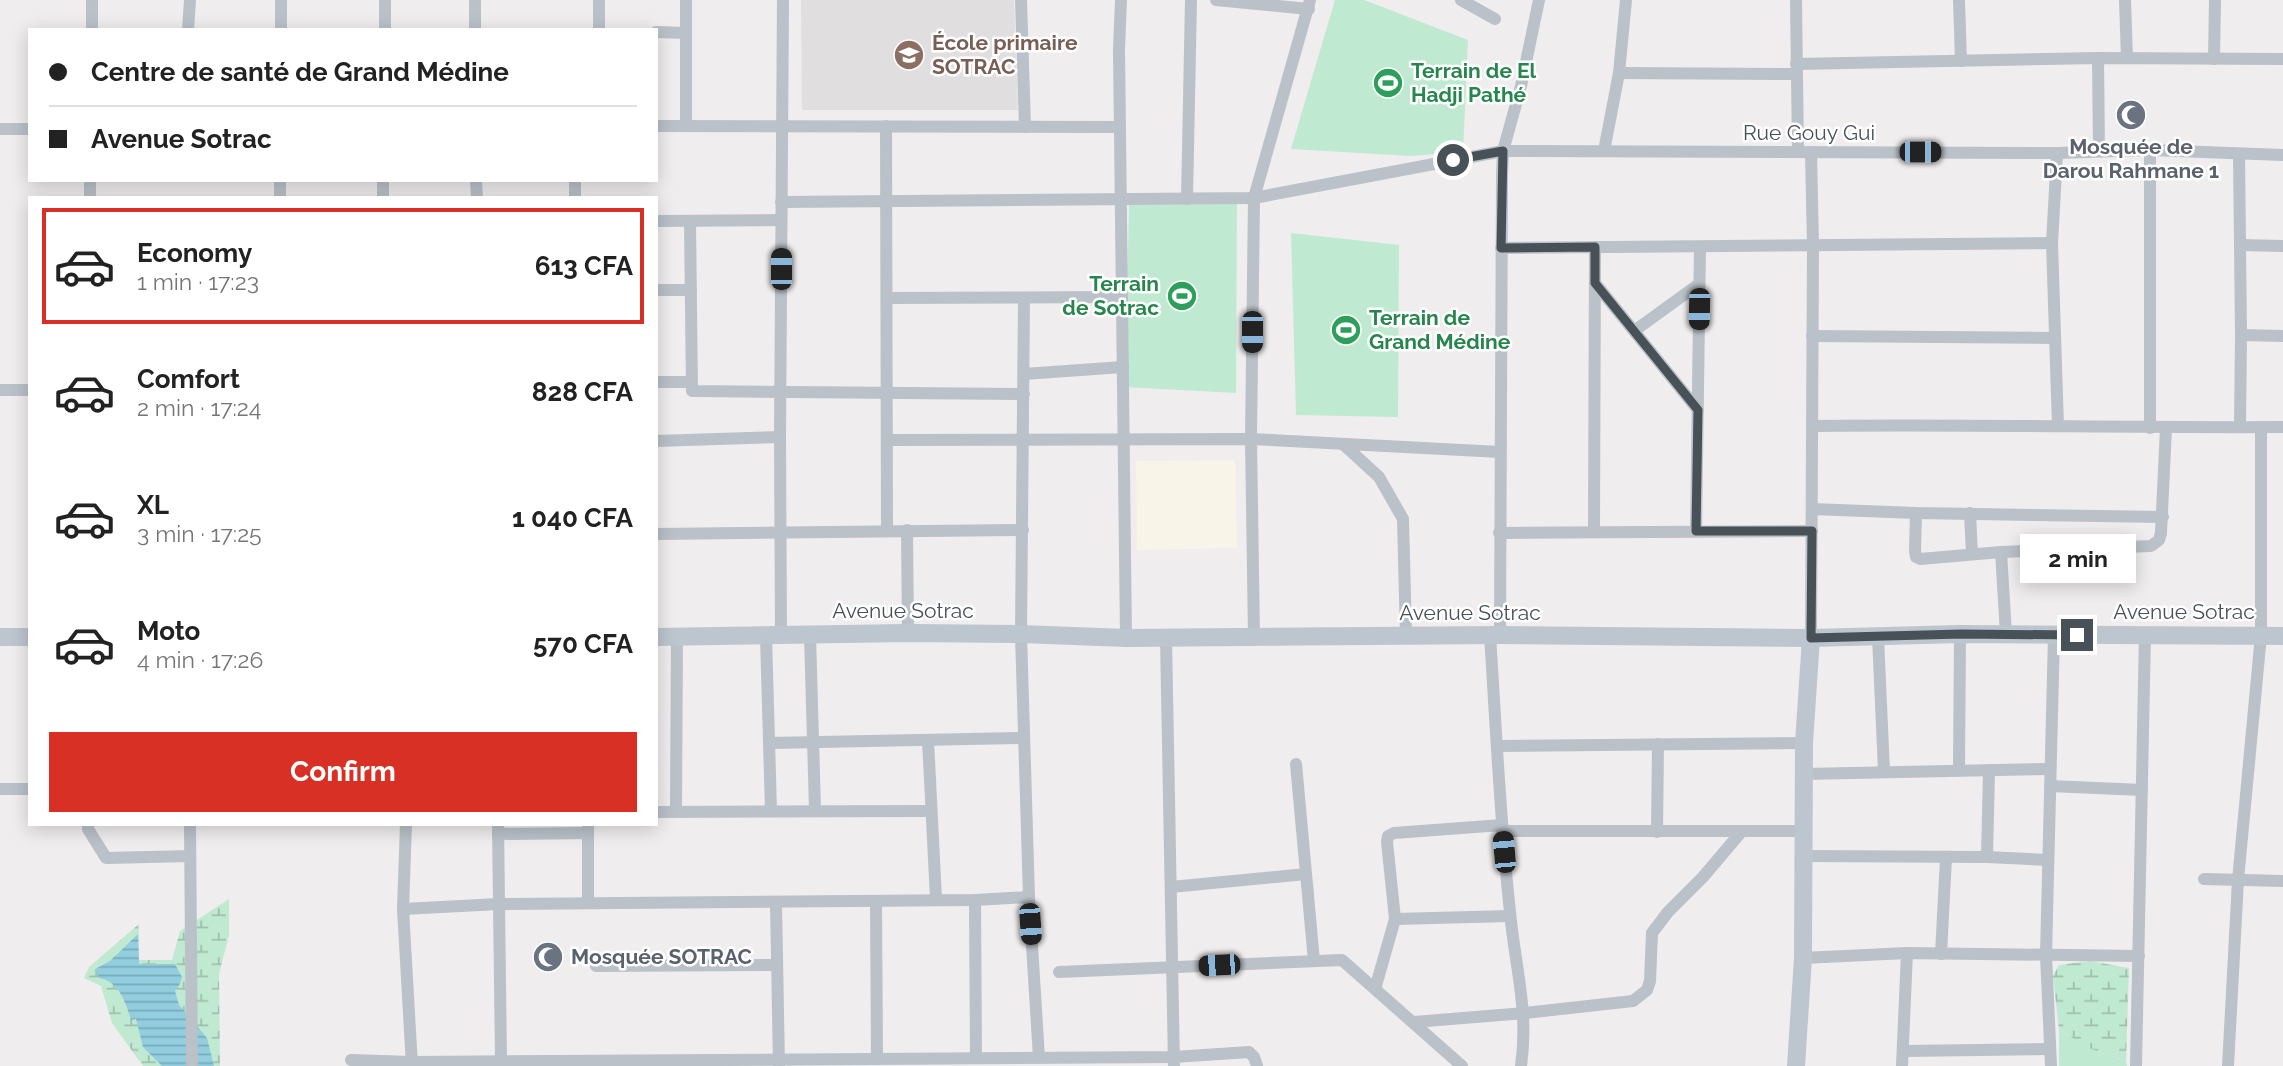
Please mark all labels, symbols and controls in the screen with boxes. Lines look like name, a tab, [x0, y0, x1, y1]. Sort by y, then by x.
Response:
place label: École primaire SOTRAC	[932, 30, 1078, 79]
school or university icon: École primaire SOTRAC	[892, 38, 926, 72]
text: Centre de santé de Grand Médine	[91, 57, 509, 87]
place label: Terrain de El Hadji Pathé	[1411, 58, 1537, 107]
sports icon: Terrain de El Hadji Pathé	[1371, 66, 1405, 100]
mosque icon: Mosquée de Darou Rahmane 1	[2114, 98, 2148, 132]
street label: Rue Gouy Gui	[1743, 120, 1875, 145]
text: Avenue Sotrac	[91, 124, 272, 154]
place label: Mosquée de Darou Rahmane 1	[2043, 134, 2219, 183]
car	[1900, 142, 1942, 163]
route start	[1437, 144, 1469, 176]
icon: car	[53, 235, 116, 298]
text: Economy	[137, 238, 252, 268]
car	[771, 248, 792, 290]
text: 613 CFA	[535, 251, 633, 281]
text: 1 min · 17:23	[137, 268, 259, 295]
place label: Terrain de Sotrac	[1062, 271, 1159, 320]
sports icon: Terrain de Sotrac	[1165, 279, 1199, 313]
car	[1689, 288, 1710, 330]
place label: Terrain de Grand Médine	[1369, 305, 1511, 354]
car	[1242, 311, 1263, 353]
sports icon: Terrain de Grand Médine	[1329, 313, 1363, 347]
icon: car	[53, 361, 116, 424]
text: Comfort	[137, 364, 240, 394]
text: 828 CFA	[532, 377, 633, 407]
text: 2 min · 17:24	[137, 394, 261, 421]
icon: car	[53, 487, 116, 550]
text: XL	[137, 490, 169, 520]
text: 1 040 CFA	[512, 503, 633, 533]
text: 3 min · 17:25	[137, 520, 262, 547]
callout: 2 min	[2019, 534, 2135, 582]
text: 2 min	[2048, 545, 2108, 572]
street label: Avenue Sotrac	[832, 598, 974, 623]
street label: Avenue Sotrac	[2113, 599, 2255, 624]
street label: Avenue Sotrac	[1399, 600, 1541, 625]
icon: car	[53, 613, 116, 676]
text: Moto	[137, 616, 200, 646]
route end	[2061, 619, 2093, 651]
text: 570 CFA	[533, 629, 633, 659]
text: 4 min · 17:26	[137, 646, 263, 673]
button: Confirm	[49, 732, 637, 812]
car	[1492, 830, 1517, 874]
car	[1019, 902, 1042, 946]
mosque icon: Mosquée SOTRAC	[531, 940, 565, 974]
place label: Mosquée SOTRAC	[571, 944, 752, 969]
car	[1198, 953, 1241, 977]

